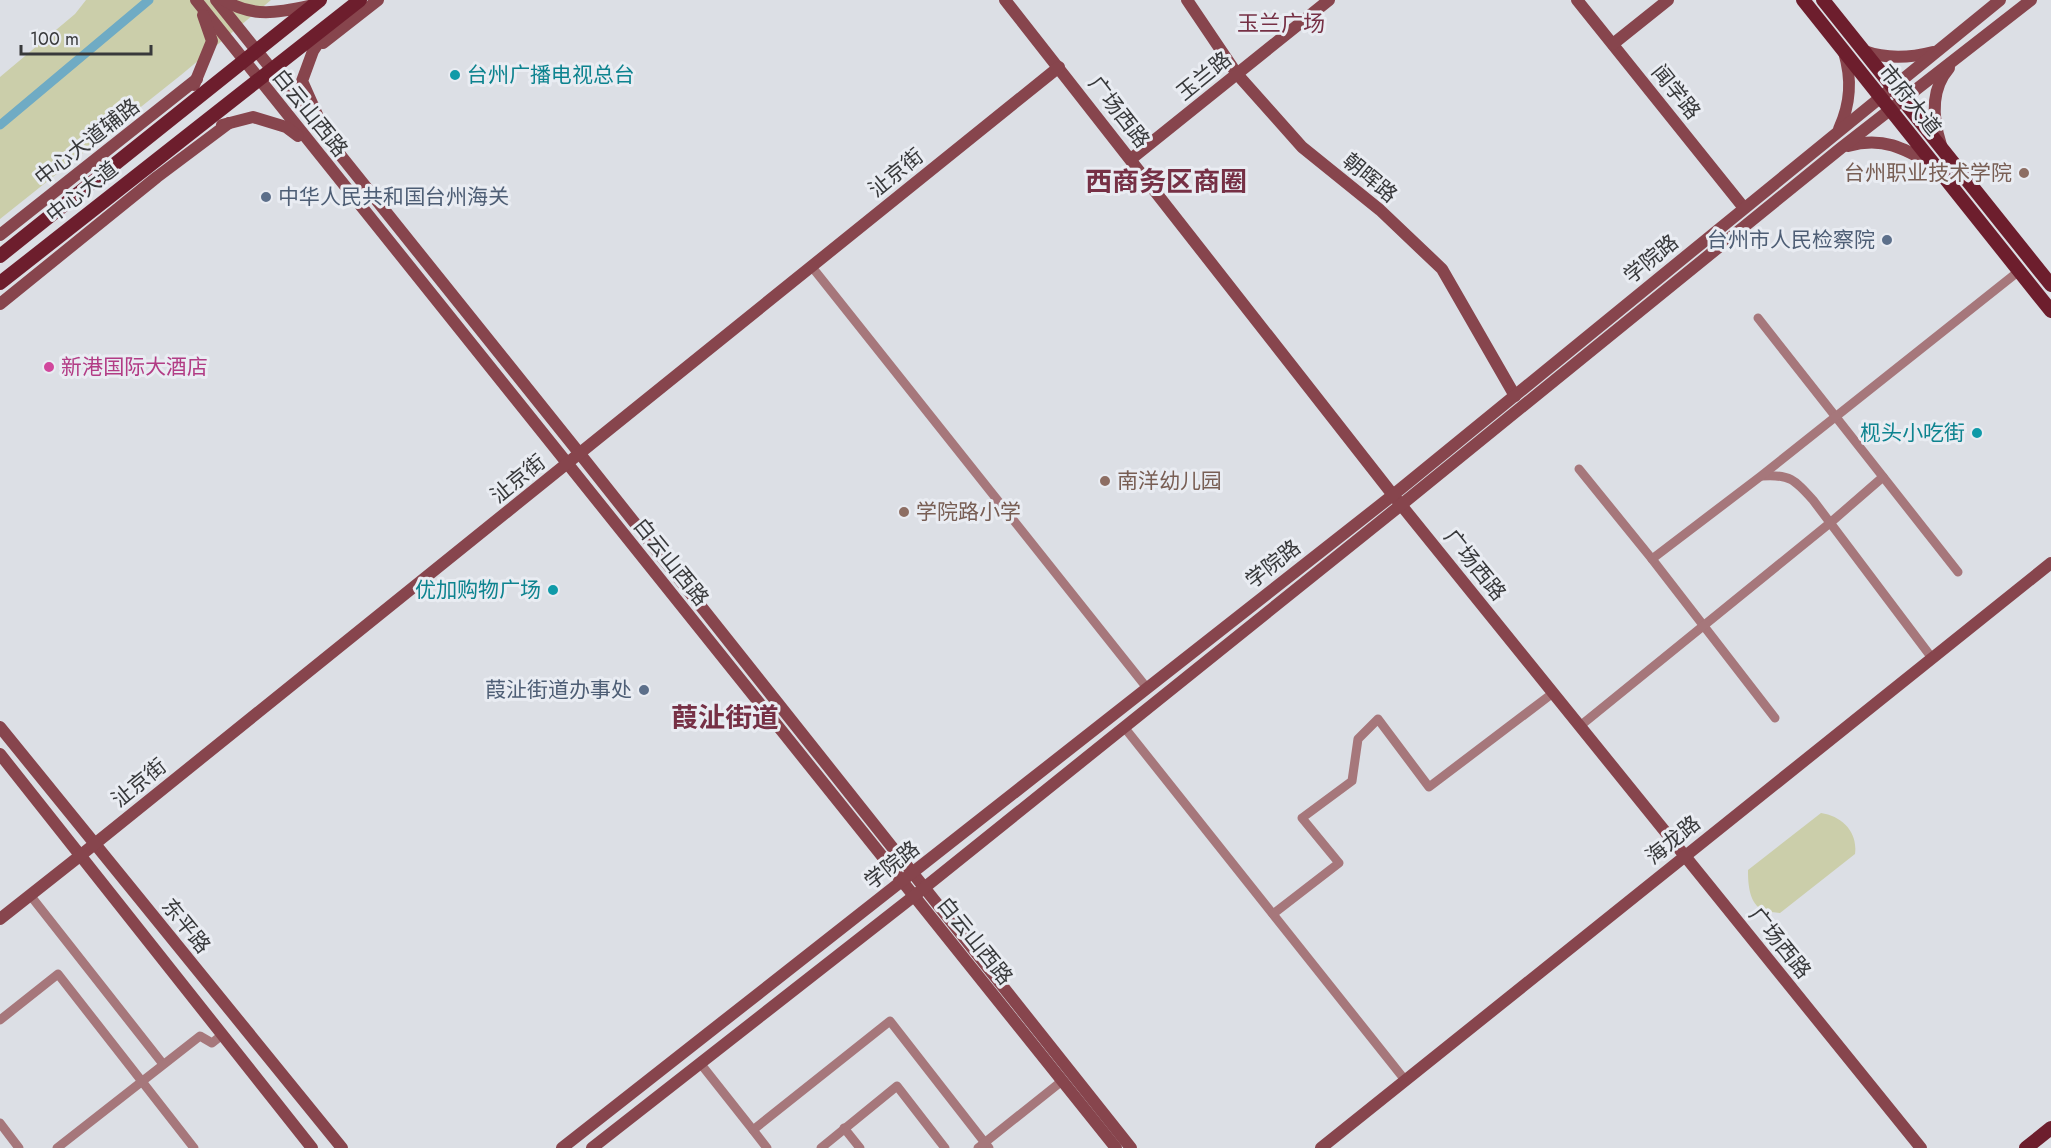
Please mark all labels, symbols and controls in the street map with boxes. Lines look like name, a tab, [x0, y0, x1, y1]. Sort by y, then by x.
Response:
district label: 玉兰广场	[1237, 7, 1325, 39]
scale bar	[21, 18, 152, 56]
text: 100 m	[30, 26, 79, 52]
street label: 玉兰路	[1170, 45, 1238, 107]
street label: 闻学路	[1645, 58, 1707, 126]
street label: 市府大道	[1872, 58, 1948, 142]
place label: 台州广播电视总台	[467, 60, 635, 90]
street label: 白云山西路	[265, 63, 355, 163]
marker: 台州广播电视总台	[448, 68, 462, 82]
street label: 广场西路	[1081, 70, 1157, 154]
street label: 中心大道辅路	[30, 93, 144, 191]
street label: 沚京街	[862, 142, 930, 204]
street label: 朝晖路	[1336, 146, 1404, 210]
street label: 中心大道	[41, 156, 123, 228]
place label: 台州职业技术学院	[1844, 158, 2012, 188]
district label: 西商务区商圈	[1085, 162, 1247, 201]
marker: 台州职业技术学院	[2017, 166, 2031, 180]
place label: 中华人民共和国台州海关	[278, 182, 509, 212]
marker: 中华人民共和国台州海关	[259, 190, 273, 204]
place label: 台州市人民检察院	[1707, 225, 1875, 255]
street label: 学院路	[1617, 228, 1685, 290]
marker: 台州市人民检察院	[1880, 233, 1894, 247]
place label: 新港国际大酒店	[61, 352, 208, 382]
marker: 新港国际大酒店	[42, 360, 56, 374]
place label: 枧头小吃街	[1860, 418, 1965, 448]
marker: 枧头小吃街	[1970, 426, 1984, 440]
street label: 沚京街	[484, 448, 552, 510]
place label: 南洋幼儿园	[1117, 466, 1222, 496]
marker: 南洋幼儿园	[1098, 474, 1112, 488]
place label: 学院路小学	[916, 497, 1021, 527]
marker: 学院路小学	[897, 505, 911, 519]
street label: 白云山西路	[626, 512, 716, 612]
street label: 广场西路	[1437, 523, 1513, 607]
street label: 学院路	[1239, 533, 1307, 595]
place label: 优加购物广场	[415, 575, 541, 605]
marker: 优加购物广场	[546, 583, 560, 597]
place label: 葭沚街道办事处	[485, 675, 632, 705]
marker: 葭沚街道办事处	[637, 683, 651, 697]
district label: 葭沚街道	[671, 698, 779, 737]
street label: 沚京街	[105, 752, 173, 814]
street label: 海龙路	[1639, 809, 1707, 871]
street label: 学院路	[858, 834, 926, 896]
street label: 白云山西路	[930, 891, 1020, 991]
street label: 东平路	[155, 892, 217, 960]
street label: 广场西路	[1742, 901, 1818, 985]

